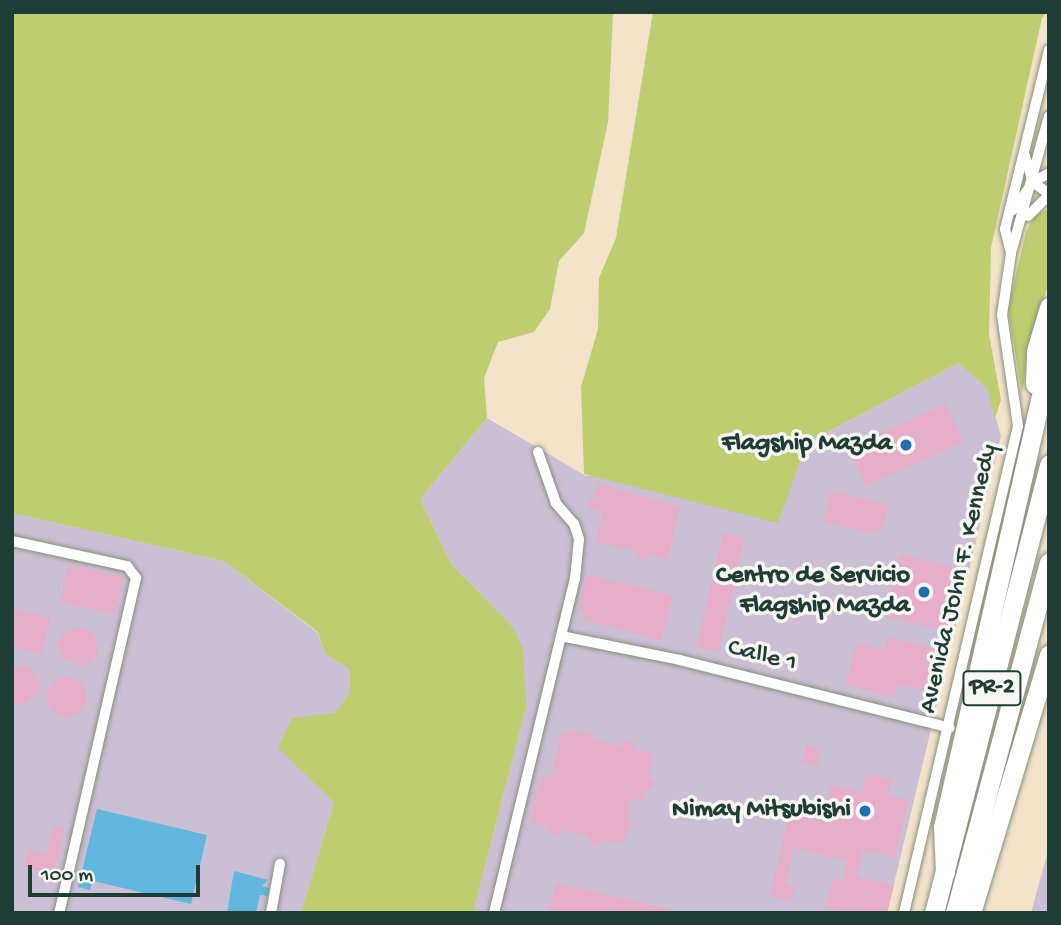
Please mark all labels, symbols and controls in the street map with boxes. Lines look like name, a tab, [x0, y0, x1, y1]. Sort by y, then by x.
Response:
place label: Flagship Mazda	[722, 429, 892, 461]
marker: Flagship Mazda	[898, 437, 914, 453]
street label: Avenida John F. Kennedy	[914, 441, 1006, 717]
place label: Centro de Servicio Flagship Mazda	[716, 561, 910, 622]
marker: Centro de Servicio Flagship Mazda	[916, 584, 932, 600]
street label: Calle 1	[724, 633, 800, 681]
road number: PR-2	[962, 668, 1022, 708]
place label: Nimay Mitsubishi	[672, 795, 851, 827]
marker: Nimay Mitsubishi	[857, 803, 873, 819]
scale bar	[32, 852, 203, 896]
text: 100 m	[41, 864, 93, 889]

